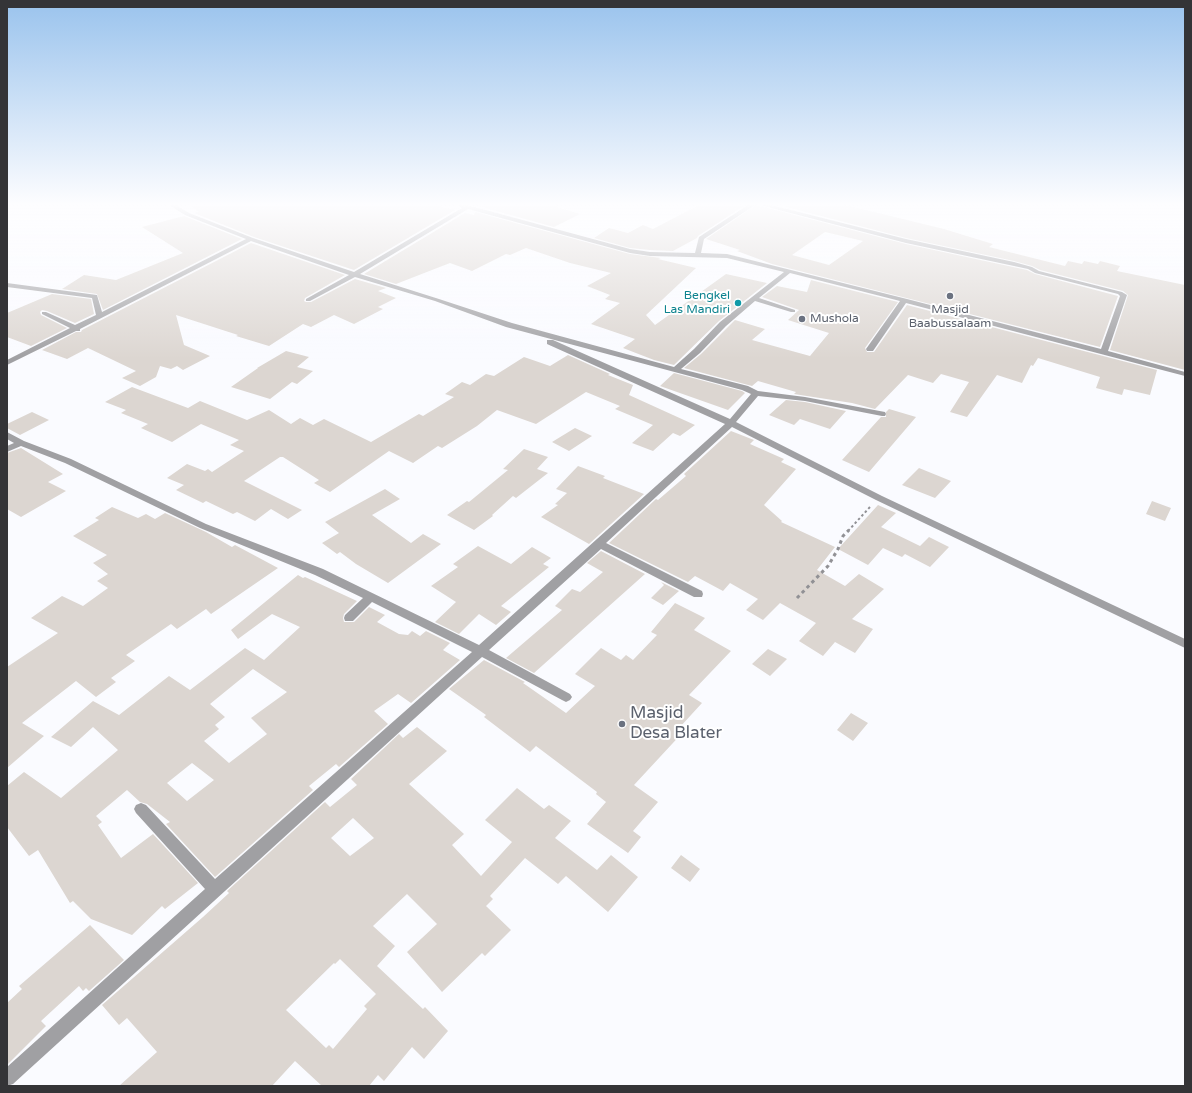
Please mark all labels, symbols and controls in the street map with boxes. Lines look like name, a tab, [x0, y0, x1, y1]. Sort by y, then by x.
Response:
place label: Bengkel Las Mandiri	[664, 289, 730, 317]
marker: Masjid Baabussalaam	[945, 291, 955, 301]
marker: Bengkel Las Mandiri	[733, 298, 743, 308]
place label: Masjid Baabussalaam	[909, 303, 991, 331]
place label: Mushola	[810, 312, 859, 326]
marker: Mushola	[797, 314, 807, 324]
place label: Masjid Desa Blater	[630, 704, 722, 744]
marker: Masjid Desa Blater	[617, 719, 627, 729]

